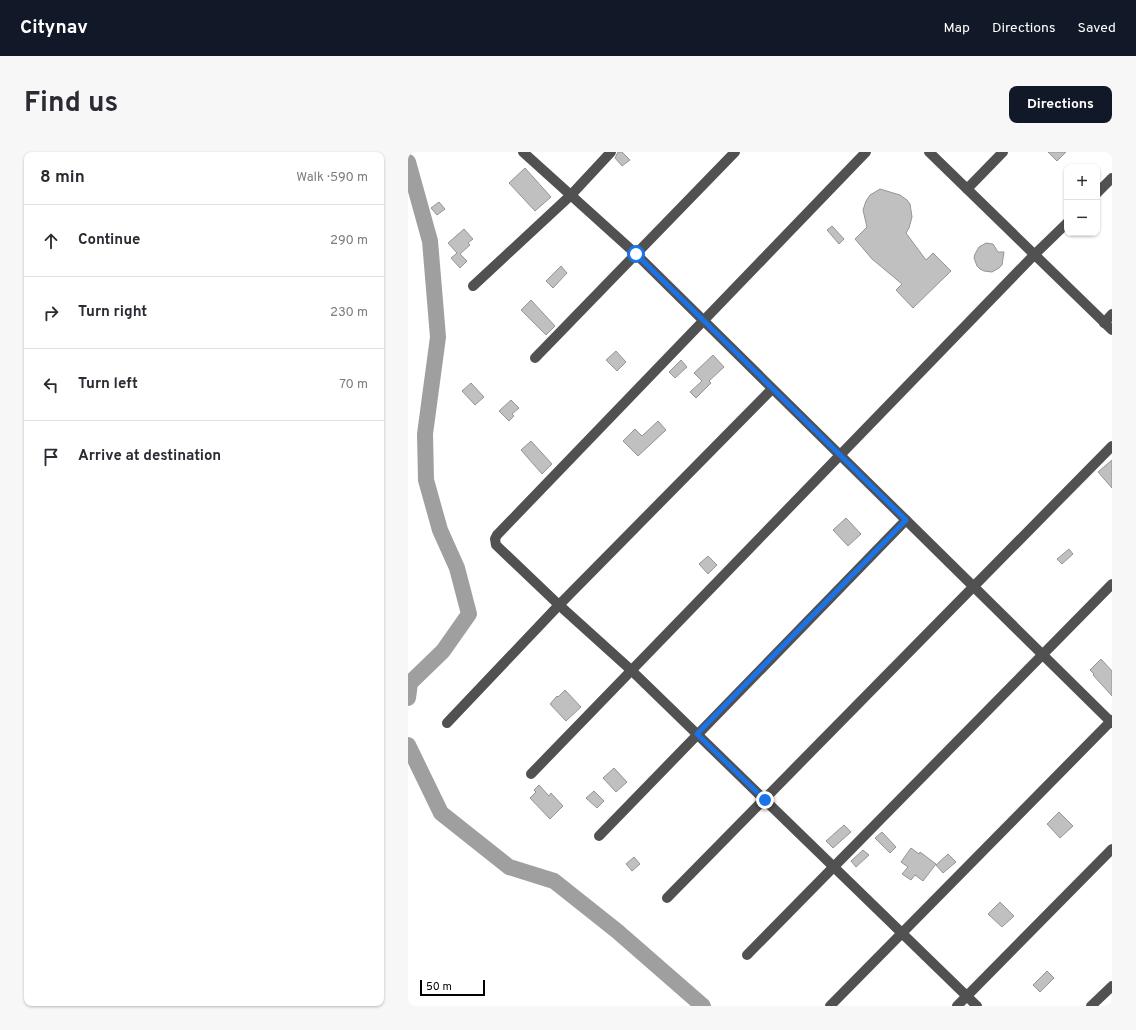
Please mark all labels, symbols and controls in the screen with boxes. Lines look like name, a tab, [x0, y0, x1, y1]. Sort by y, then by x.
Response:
text: Citynav	[20, 16, 88, 40]
text: Map	[944, 20, 970, 37]
text: Directions	[992, 20, 1056, 37]
text: Saved	[1078, 20, 1116, 37]
text: Find us	[24, 86, 118, 122]
button: Directions	[1009, 86, 1112, 123]
map controls	[1064, 164, 1100, 236]
button: +	[1064, 164, 1100, 200]
text: 8 min	[40, 167, 85, 189]
text: Walk · 590 m	[296, 170, 368, 186]
button: −	[1064, 200, 1100, 236]
icon: ahead	[40, 230, 62, 252]
text: Continue	[78, 231, 140, 250]
text: 290 m	[330, 233, 368, 249]
route start	[627, 245, 645, 263]
icon: right	[40, 302, 62, 324]
text: Turn right	[78, 303, 147, 322]
text: 230 m	[330, 305, 368, 321]
icon: left	[40, 374, 62, 396]
text: Turn left	[78, 375, 138, 394]
text: 70 m	[339, 377, 368, 393]
icon: arrive	[40, 446, 62, 468]
text: Arrive at destination	[78, 447, 221, 466]
route end	[756, 791, 774, 809]
scale bar	[420, 978, 485, 997]
text: 50 m	[426, 980, 452, 994]

